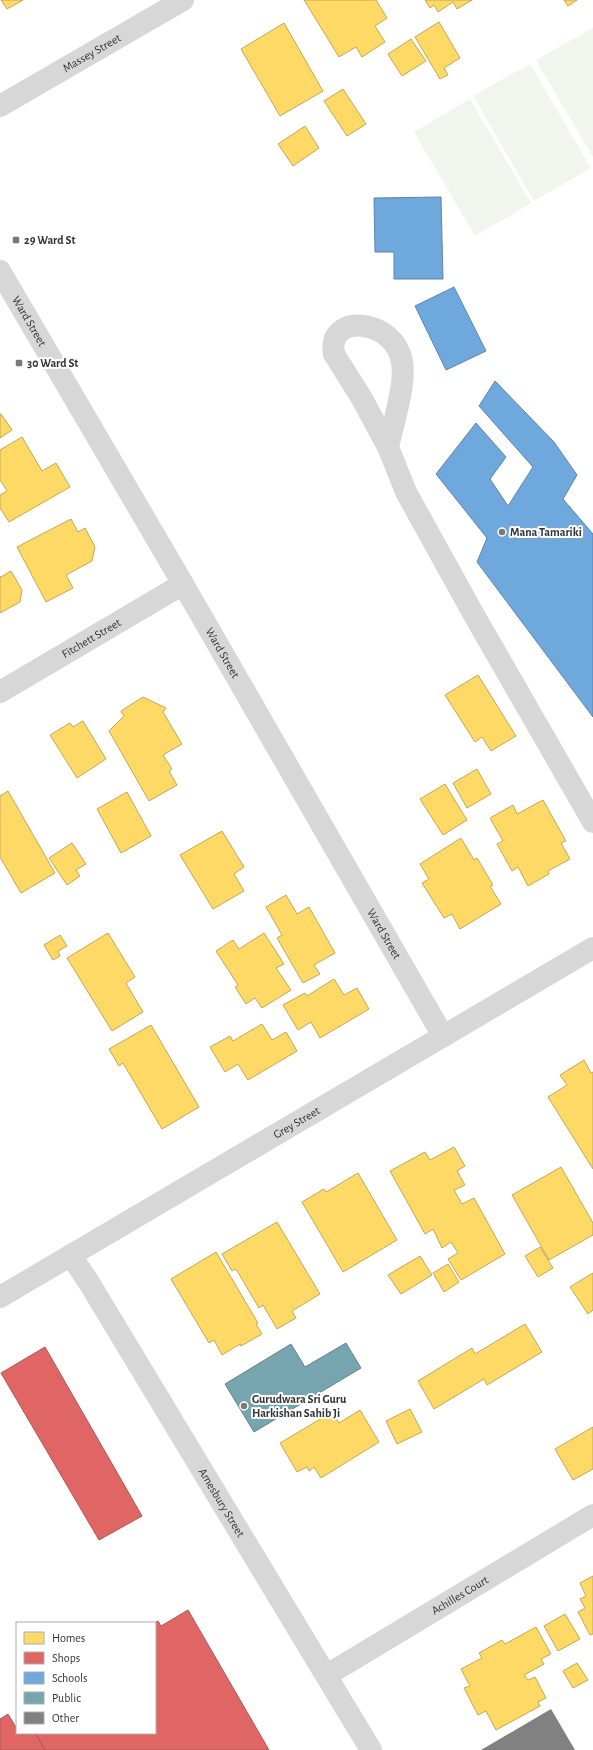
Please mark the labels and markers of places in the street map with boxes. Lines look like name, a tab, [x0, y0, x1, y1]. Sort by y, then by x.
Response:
place label: 29 Ward St	[24, 234, 75, 246]
marker: 29 Ward St	[11, 235, 21, 245]
place label: 30 Ward St	[27, 357, 78, 369]
marker: 30 Ward St	[14, 358, 24, 368]
place label: Mana Tamariki	[510, 526, 582, 538]
marker: Mana Tamariki	[497, 527, 507, 537]
place label: Gurudwara Sri Guru Harkishan Sahib Ji	[252, 1393, 347, 1419]
marker: Gurudwara Sri Guru Harkishan Sahib Ji	[239, 1401, 249, 1411]

